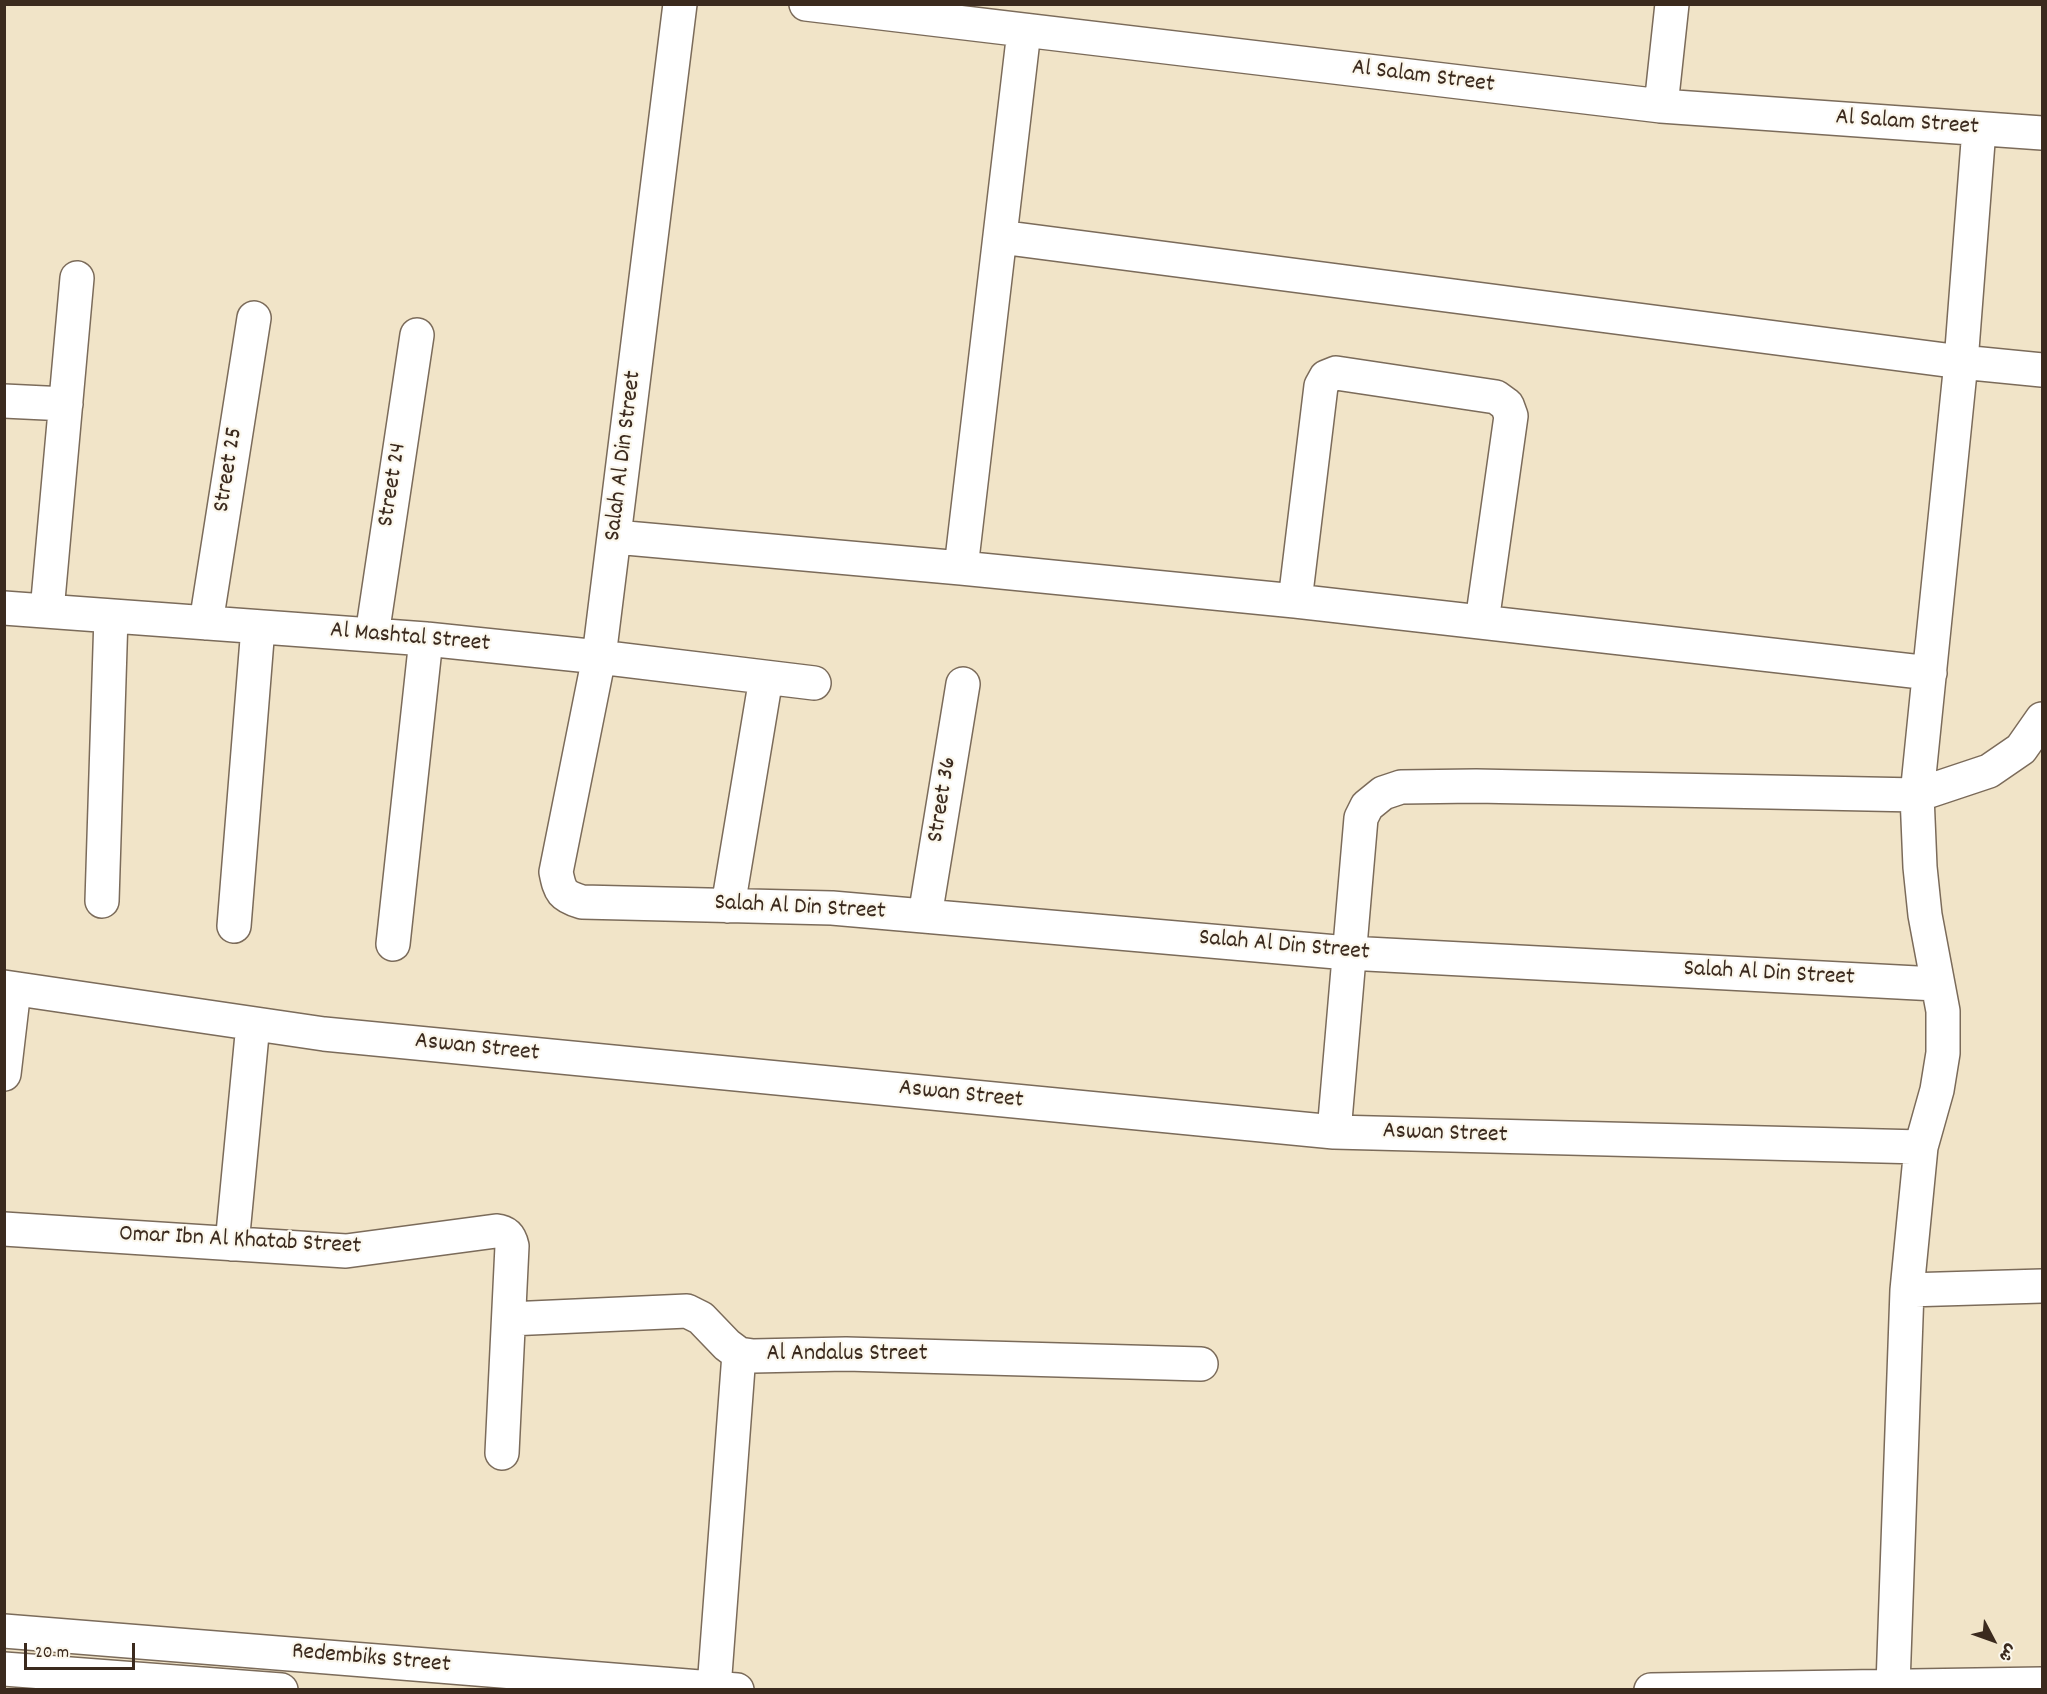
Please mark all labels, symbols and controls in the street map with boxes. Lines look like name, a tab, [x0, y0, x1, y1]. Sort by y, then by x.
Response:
street label: Al Salam Street	[1350, 55, 1496, 101]
street label: Al Salam Street	[1834, 105, 1980, 143]
street label: Salah Al Din Street	[600, 369, 650, 543]
street label: Street 25	[209, 426, 251, 514]
street label: Street 24	[373, 441, 415, 529]
street label: Al Mashtal Street	[329, 618, 491, 660]
street label: Street 36	[923, 755, 965, 845]
street label: Salah Al Din Street	[714, 890, 886, 928]
street label: Salah Al Din Street	[1197, 925, 1371, 969]
street label: Salah Al Din Street	[1683, 956, 1855, 994]
street label: Aswan Street	[413, 1028, 541, 1070]
street label: Aswan Street	[897, 1075, 1025, 1117]
street label: Aswan Street	[1382, 1118, 1508, 1152]
street label: Omar Ibn Al Khatab Street	[118, 1221, 362, 1263]
street label: Al Andalus Street	[767, 1342, 927, 1370]
north arrow	[1963, 1610, 2023, 1670]
scale bar	[27, 1631, 138, 1669]
text: ش	[1993, 1638, 2021, 1666]
street label: Redembiks Street	[290, 1639, 452, 1681]
text: 20 m	[35, 1641, 69, 1666]

